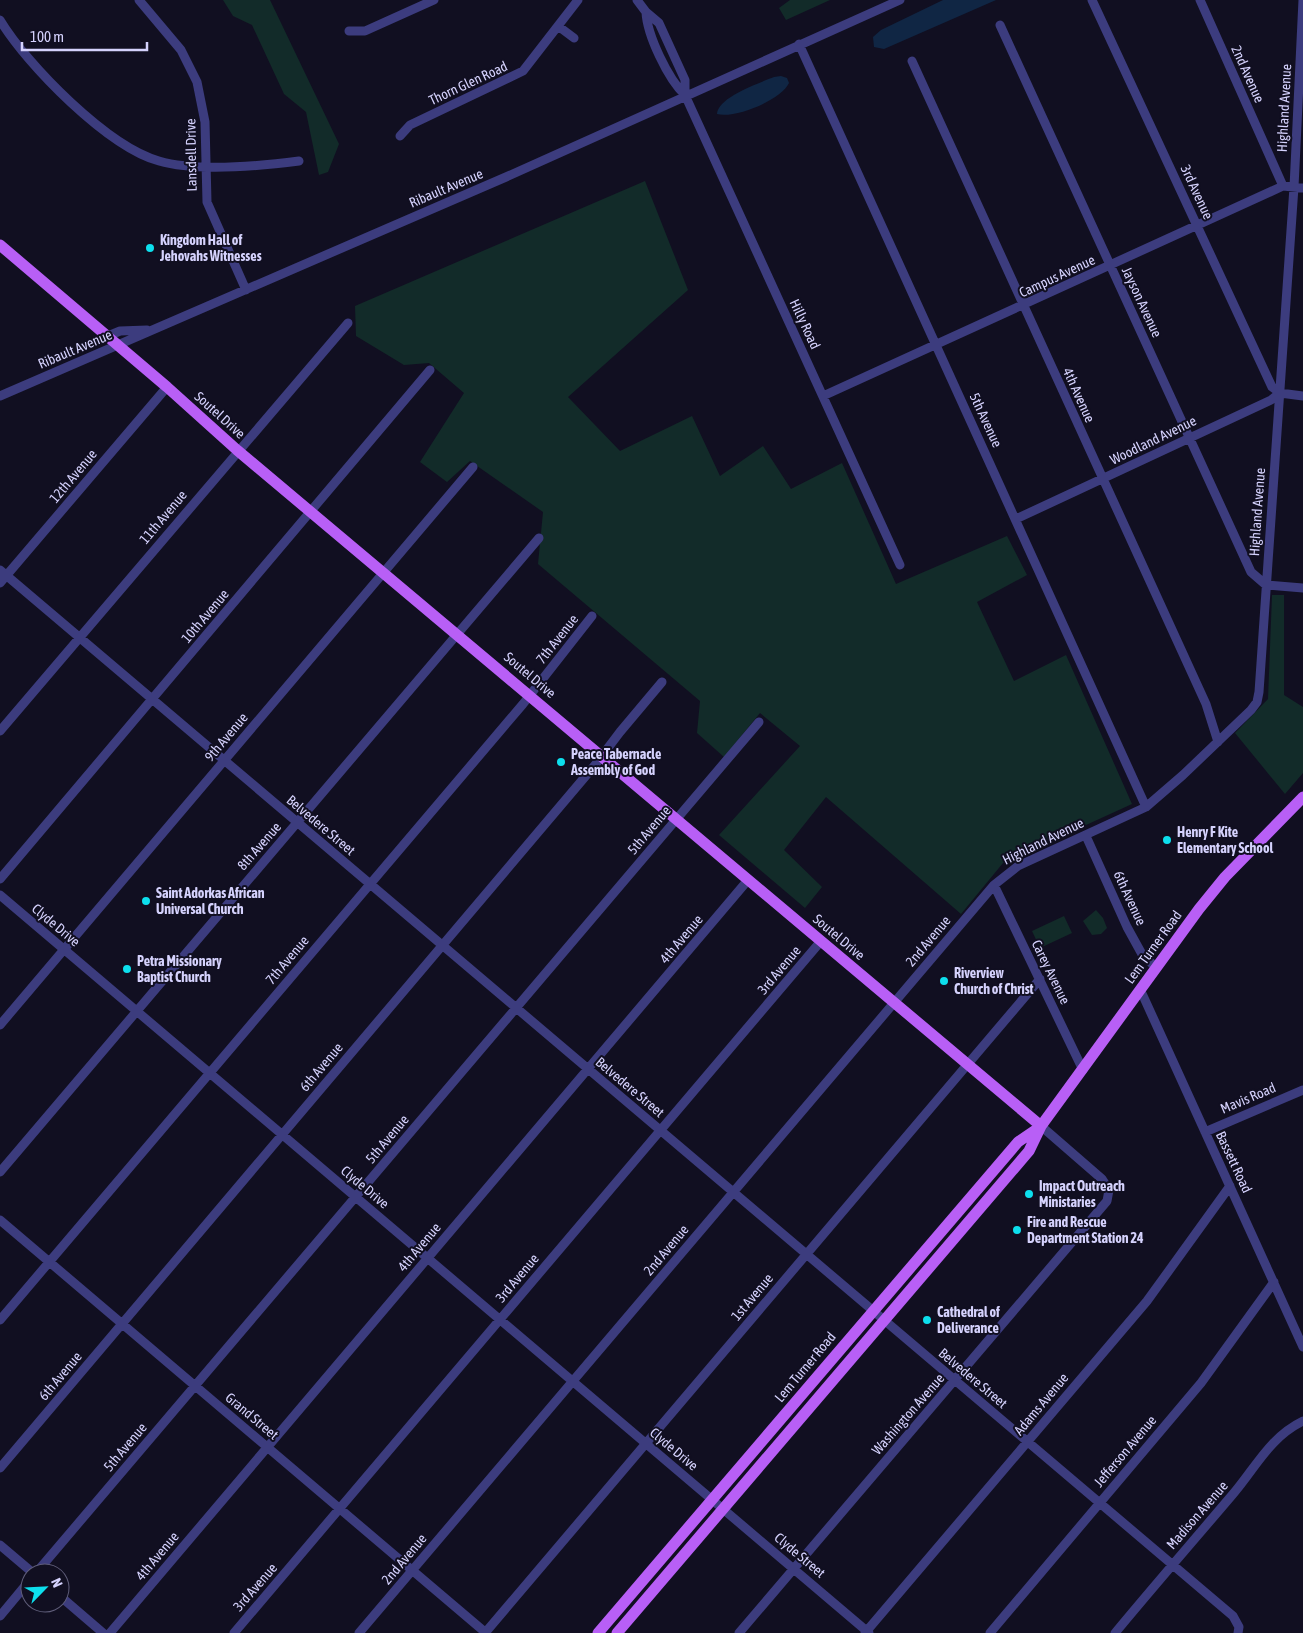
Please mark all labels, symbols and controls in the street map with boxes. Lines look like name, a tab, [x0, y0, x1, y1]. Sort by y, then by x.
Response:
scale bar	[22, 20, 148, 52]
text: 100 m	[30, 28, 64, 45]
street label: 2nd Avenue	[1228, 43, 1268, 105]
street label: Thorn Glen Road	[426, 58, 510, 108]
street label: Highland Avenue	[1274, 63, 1294, 153]
street label: Lansdell Drive	[182, 118, 200, 192]
street label: 3rd Avenue	[1177, 162, 1217, 222]
street label: Ribault Avenue	[407, 165, 485, 211]
place label: Kingdom Hall of Jehovahs Witnesses	[159, 232, 262, 264]
marker: Kingdom Hall of Jehovahs Witnesses	[144, 242, 156, 254]
street label: Campus Avenue	[1017, 251, 1097, 301]
street label: Jayson Avenue	[1119, 264, 1165, 340]
street label: Hilly Road	[787, 297, 823, 351]
street label: Ribault Avenue	[36, 326, 114, 372]
street label: 4th Avenue	[1060, 365, 1098, 425]
street label: Soutel Drive	[192, 388, 248, 442]
street label: 5th Avenue	[966, 390, 1006, 450]
street label: Woodland Avenue	[1107, 412, 1199, 468]
street label: 12th Avenue	[46, 446, 100, 506]
street label: Highland Avenue	[1246, 467, 1268, 557]
street label: 11th Avenue	[136, 487, 190, 547]
street label: 10th Avenue	[178, 586, 232, 646]
street label: 7th Avenue	[533, 611, 581, 667]
street label: Soutel Drive	[501, 649, 559, 701]
street label: 9th Avenue	[201, 710, 251, 764]
place label: Peace Tabernacle Assembly of God	[570, 746, 661, 778]
marker: Peace Tabernacle Assembly of God	[555, 756, 567, 768]
street label: Belvedere Street	[283, 792, 359, 858]
street label: 5th Avenue	[624, 803, 674, 857]
street label: Highland Avenue	[1000, 814, 1086, 868]
street label: 8th Avenue	[234, 819, 284, 873]
place label: Henry F Kite Elementary School	[1177, 824, 1273, 856]
marker: Henry F Kite Elementary School	[1161, 834, 1173, 846]
street label: 6th Avenue	[1110, 868, 1150, 928]
place label: Saint Adorkas African Universal Church	[156, 885, 265, 917]
marker: Saint Adorkas African Universal Church	[140, 895, 152, 907]
street label: Clyde Drive	[29, 900, 83, 950]
street label: Lem Turner Road	[1121, 907, 1185, 987]
street label: Soutel Drive	[810, 911, 868, 963]
street label: 4th Avenue	[656, 912, 706, 966]
street label: 2nd Avenue	[902, 913, 954, 969]
street label: 7th Avenue	[262, 933, 312, 987]
street label: Carey Avenue	[1029, 937, 1073, 1007]
street label: 3rd Avenue	[754, 943, 804, 997]
place label: Petra Missionary Baptist Church	[137, 953, 222, 985]
marker: Petra Missionary Baptist Church	[121, 963, 133, 975]
place label: Riverview Church of Christ	[954, 965, 1034, 997]
marker: Riverview Church of Christ	[938, 975, 950, 987]
street label: 6th Avenue	[296, 1040, 346, 1094]
street label: Belvedere Street	[592, 1054, 668, 1120]
street label: Mavis Road	[1218, 1079, 1278, 1117]
street label: 5th Avenue	[362, 1112, 412, 1166]
street label: Bassett Road	[1213, 1129, 1255, 1195]
street label: Clyde Drive	[338, 1162, 392, 1212]
place label: Impact Outreach Ministaries	[1039, 1178, 1125, 1210]
marker: Impact Outreach Ministaries	[1023, 1188, 1035, 1200]
place label: Fire and Rescue Department Station 24	[1027, 1214, 1144, 1246]
street label: 4th Avenue	[394, 1220, 444, 1274]
street label: 2nd Avenue	[640, 1222, 692, 1278]
marker: Fire and Rescue Department Station 24	[1011, 1224, 1023, 1236]
street label: 3rd Avenue	[492, 1251, 542, 1305]
street label: 1st Avenue	[728, 1270, 776, 1324]
place label: Cathedral of Deliverance	[937, 1304, 1000, 1336]
marker: Cathedral of Deliverance	[921, 1314, 933, 1326]
street label: Lem Turner Road	[771, 1329, 839, 1405]
street label: Belvedere Street	[935, 1345, 1011, 1411]
street label: 6th Avenue	[35, 1349, 85, 1403]
street label: Washington Avenue	[869, 1370, 947, 1458]
street label: Adams Avenue	[1011, 1370, 1071, 1438]
street label: Grand Street	[222, 1389, 282, 1443]
street label: Jefferson Avenue	[1091, 1412, 1159, 1490]
street label: 5th Avenue	[100, 1420, 150, 1474]
street label: Clyde Drive	[647, 1424, 701, 1474]
street label: Madison Avenue	[1163, 1478, 1231, 1552]
street label: 4th Avenue	[132, 1529, 182, 1583]
street label: Clyde Street	[771, 1529, 829, 1581]
street label: 2nd Avenue	[378, 1531, 430, 1587]
street label: 3rd Avenue	[230, 1560, 280, 1614]
north arrow	[20, 1563, 70, 1613]
text: N	[48, 1576, 66, 1590]

